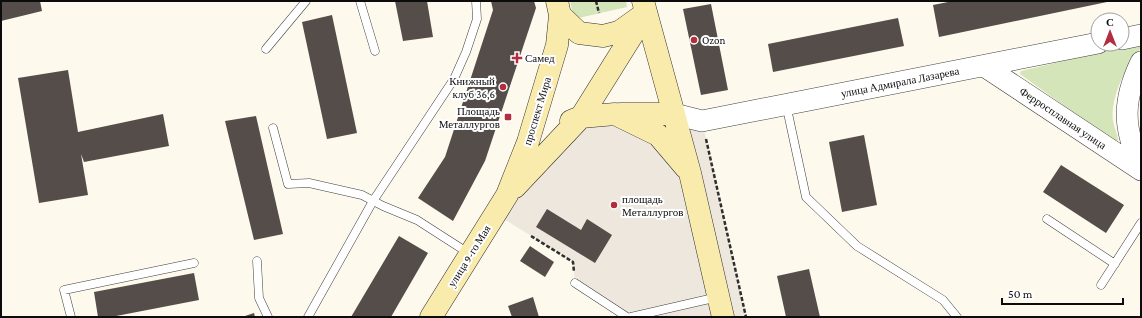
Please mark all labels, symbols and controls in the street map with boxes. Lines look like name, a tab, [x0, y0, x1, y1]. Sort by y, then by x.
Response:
north arrow	[1090, 12, 1130, 52]
text: С	[1106, 16, 1114, 28]
place label: Ozon	[702, 34, 725, 46]
marker: Ozon	[689, 35, 699, 45]
place label: Самед	[525, 52, 555, 64]
marker: Самед	[512, 53, 522, 63]
street label: улица Адмирала Лазарева	[840, 65, 960, 99]
place label: Книжный клуб 36,6	[449, 75, 495, 101]
street label: проспект Мира	[521, 75, 553, 147]
marker: Книжный клуб 36,6	[498, 82, 508, 92]
street label: Ферросплавная улица	[1017, 85, 1109, 151]
place label: Площадь Металлургов	[439, 105, 500, 130]
marker: Площадь Металлургов	[503, 112, 513, 122]
place label: площадь Металлургов	[622, 193, 683, 218]
marker: площадь Металлургов	[609, 200, 619, 210]
street label: улица 9-го Мая	[445, 223, 493, 289]
scale bar	[1002, 280, 1123, 306]
text: 50 m	[1008, 287, 1033, 301]

